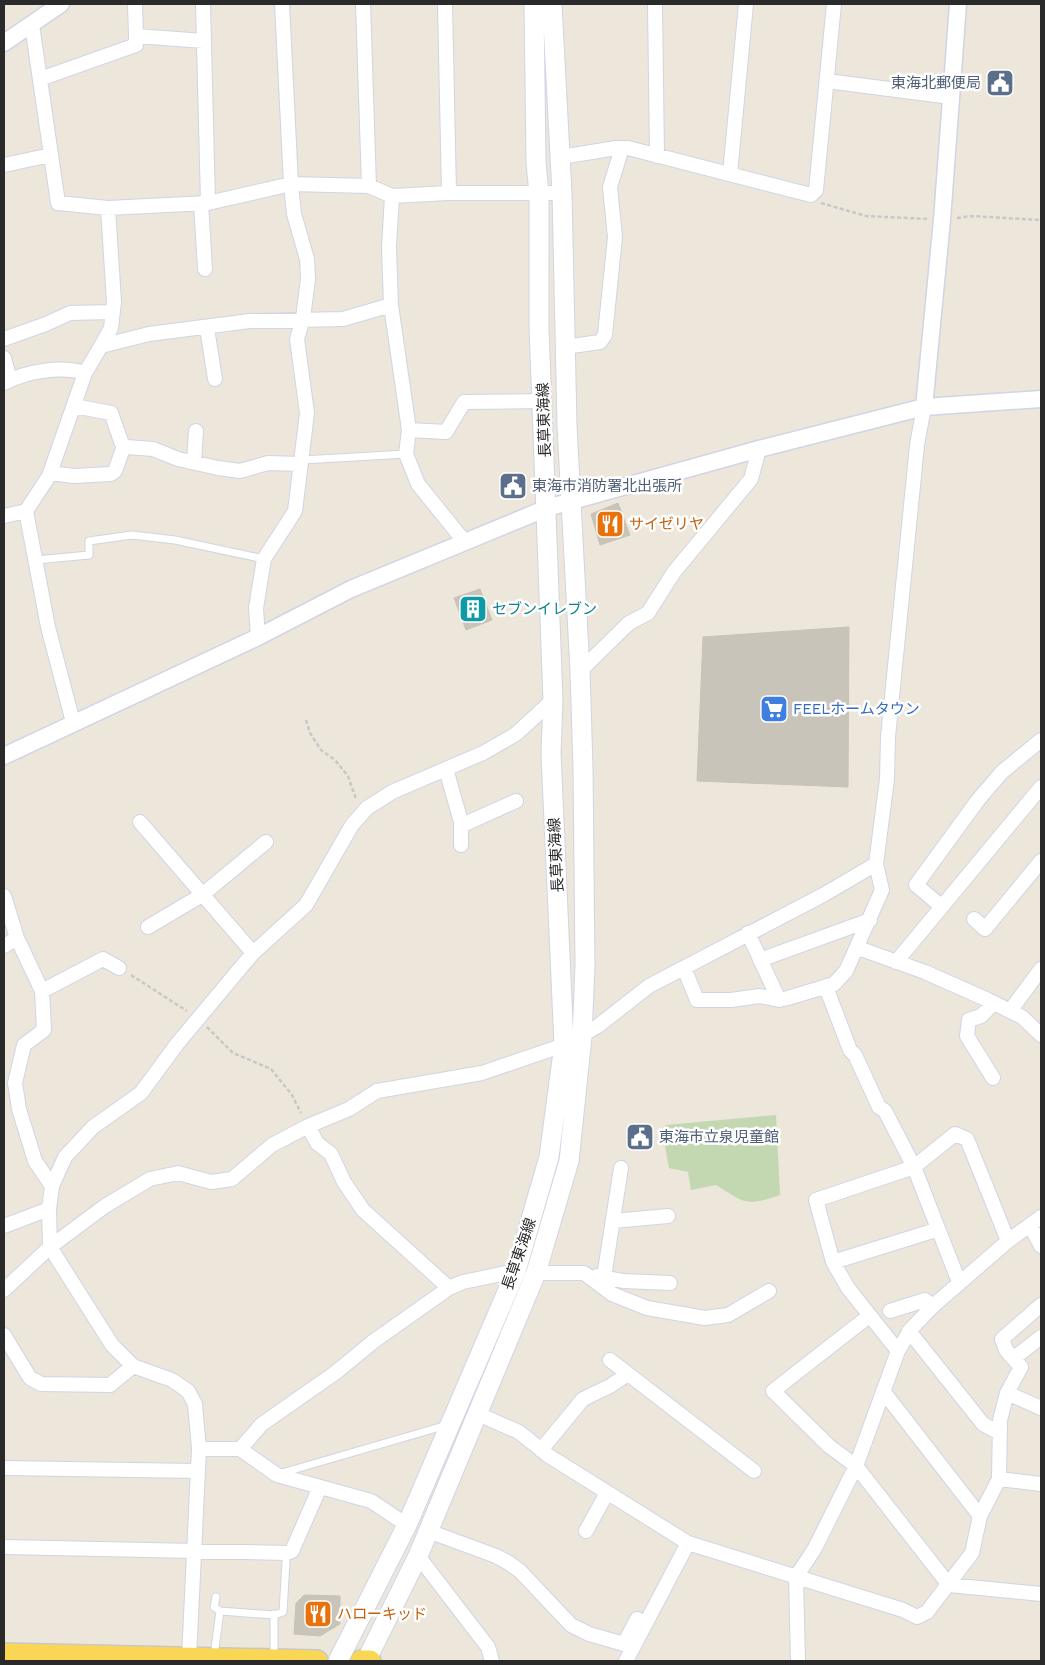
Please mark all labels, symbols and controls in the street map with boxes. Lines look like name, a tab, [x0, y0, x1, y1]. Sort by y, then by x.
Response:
public building icon: 東海北郵便局	[985, 68, 1015, 98]
place label: 東海北郵便局	[891, 74, 981, 92]
street label: 長草東海線	[534, 382, 554, 458]
public building icon: 東海市消防署北出張所	[498, 471, 528, 501]
place label: 東海市消防署北出張所	[532, 477, 682, 495]
restaurant icon: サイゼリヤ	[595, 509, 625, 539]
place label: サイゼリヤ	[629, 515, 704, 533]
building icon: セブンイレブン	[458, 594, 488, 624]
place label: セブンイレブン	[492, 600, 597, 618]
supermarket icon: FEELホームタウン	[759, 694, 789, 724]
place label: FEELホームタウン	[793, 700, 920, 718]
street label: 長草東海線	[545, 817, 567, 893]
public building icon: 東海市立泉児童館	[625, 1122, 655, 1152]
place label: 東海市立泉児童館	[659, 1128, 779, 1146]
street label: 長草東海線	[498, 1216, 540, 1292]
restaurant icon: ハローキッド	[303, 1599, 333, 1629]
place label: ハローキッド	[337, 1605, 427, 1623]

